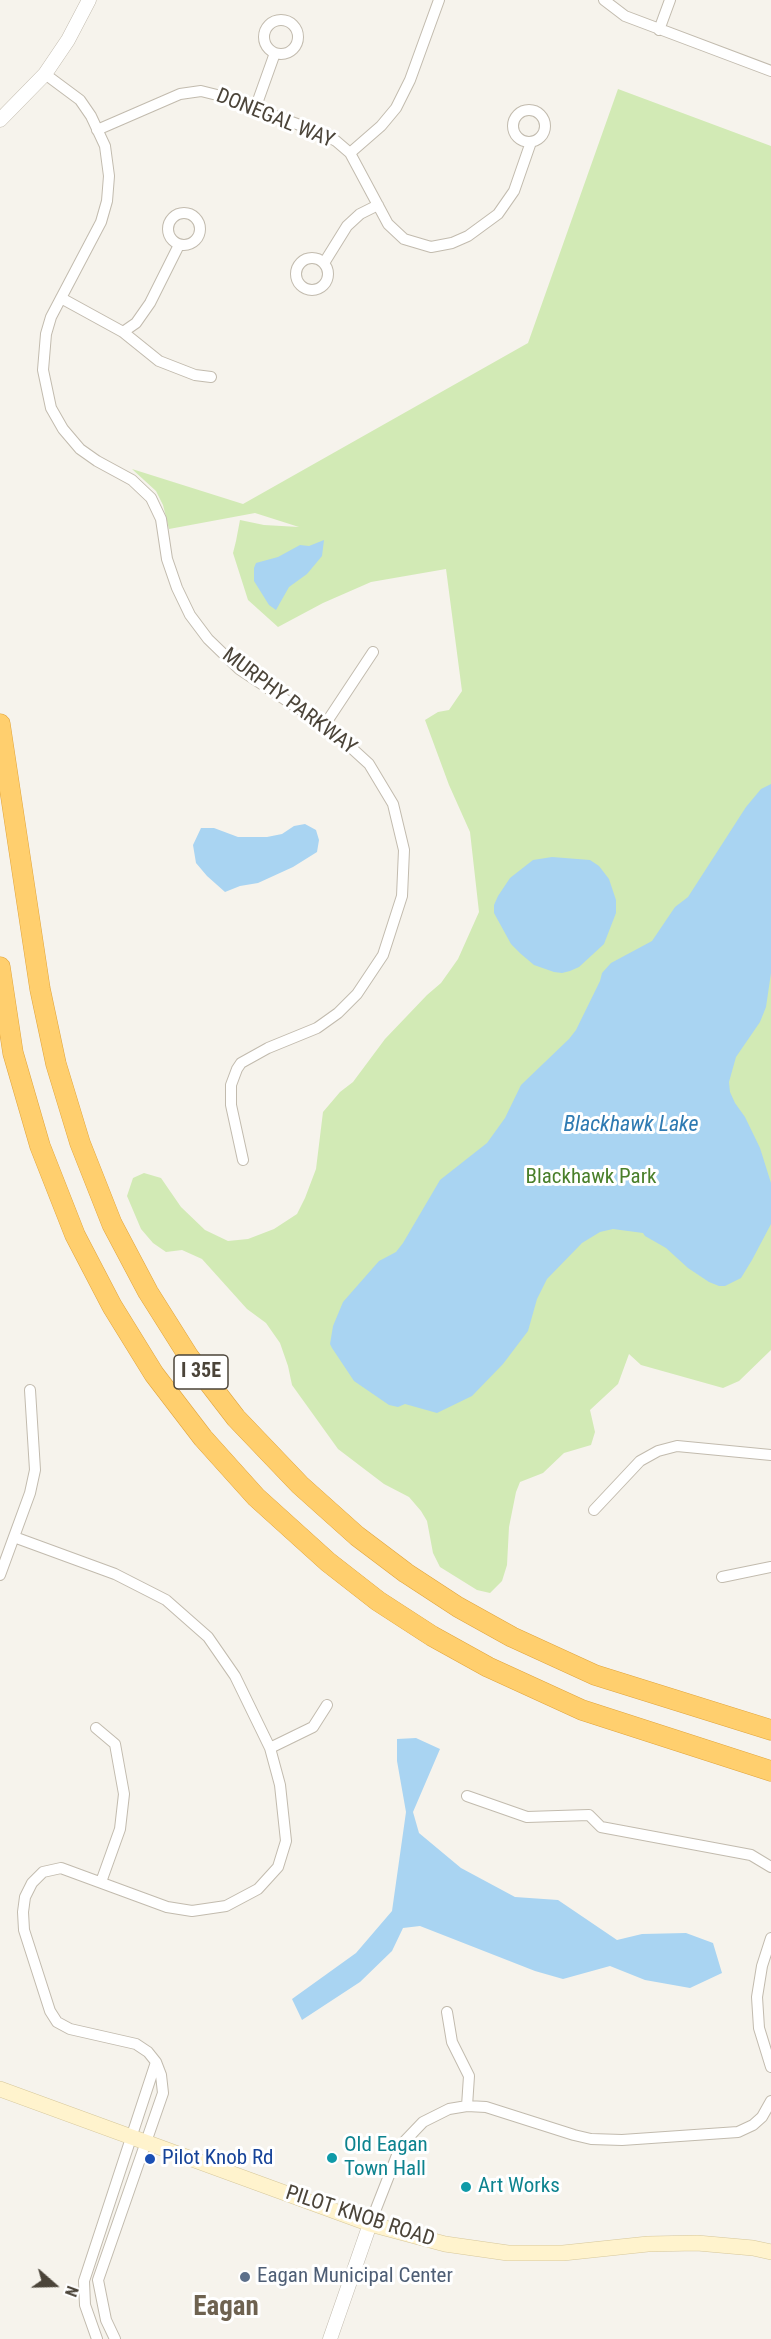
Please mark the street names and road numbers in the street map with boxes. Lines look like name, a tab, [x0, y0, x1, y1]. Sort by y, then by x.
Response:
street label: DONEGAL WAY	[212, 84, 338, 154]
street label: MURPHY PARKWAY	[217, 643, 361, 761]
road number: I 35E	[174, 1355, 228, 1389]
street label: PILOT KNOB ROAD	[282, 2181, 438, 2253]

